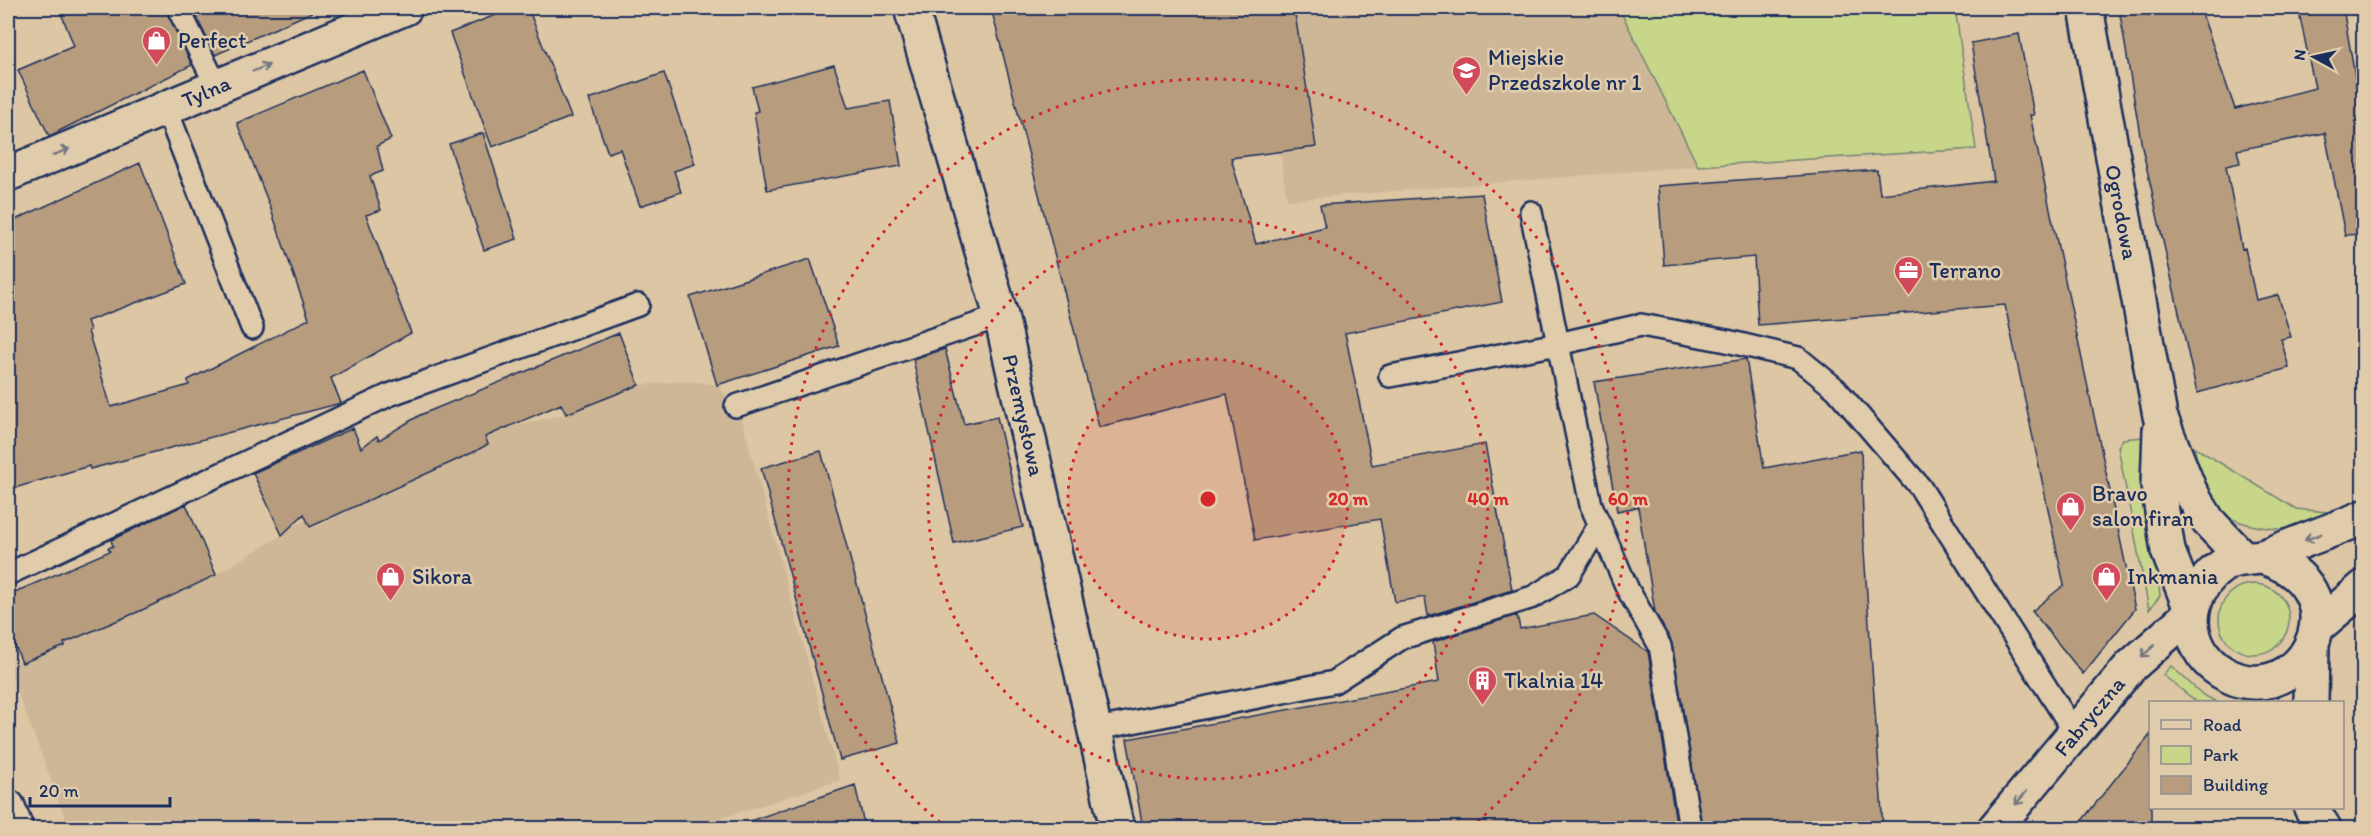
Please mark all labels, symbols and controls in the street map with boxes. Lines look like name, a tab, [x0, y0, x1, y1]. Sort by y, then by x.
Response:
shop icon: Perfect	[141, 24, 173, 66]
place label: Perfect	[178, 27, 246, 54]
north arrow	[2284, 27, 2344, 87]
place label: Miejskie Przedszkole nr 1	[1488, 44, 1642, 96]
text: N	[2289, 48, 2310, 62]
school or university icon: Miejskie Przedszkole nr 1	[1451, 54, 1483, 96]
one-way arrow	[251, 62, 269, 73]
street label: Tylna	[178, 69, 235, 114]
one-way arrow	[52, 146, 70, 157]
street label: Ogrodowa	[2099, 162, 2144, 263]
office icon: Terrano	[1892, 254, 1924, 296]
place label: Terrano	[1929, 257, 2001, 284]
street label: Przemysłowa	[996, 352, 1051, 479]
place label: Bravo salon firan	[2092, 480, 2194, 532]
text: 20 m	[1328, 488, 1369, 510]
text: 40 m	[1467, 488, 1509, 510]
text: 60 m	[1608, 488, 1649, 510]
centre of rings	[1198, 489, 1218, 509]
shop icon: Bravo salon firan	[2055, 490, 2087, 532]
one-way arrow	[2304, 532, 2322, 543]
shop icon: Sikora	[375, 560, 407, 602]
shop icon: Inkmania	[2090, 560, 2122, 602]
place label: Sikora	[412, 563, 473, 590]
place label: Inkmania	[2127, 563, 2219, 590]
one-way arrow	[2141, 644, 2156, 658]
building icon: Tkalnia 14	[1467, 664, 1499, 706]
place label: Tkalnia 14	[1504, 667, 1603, 694]
street label: Fabryczna	[2048, 670, 2131, 762]
legend	[2149, 701, 2344, 809]
text: Road	[2203, 714, 2242, 736]
text: Park	[2203, 744, 2238, 766]
scale bar	[30, 770, 170, 808]
text: Building	[2203, 774, 2269, 796]
text: 20 m	[39, 780, 79, 802]
one-way arrow	[2014, 790, 2027, 806]

